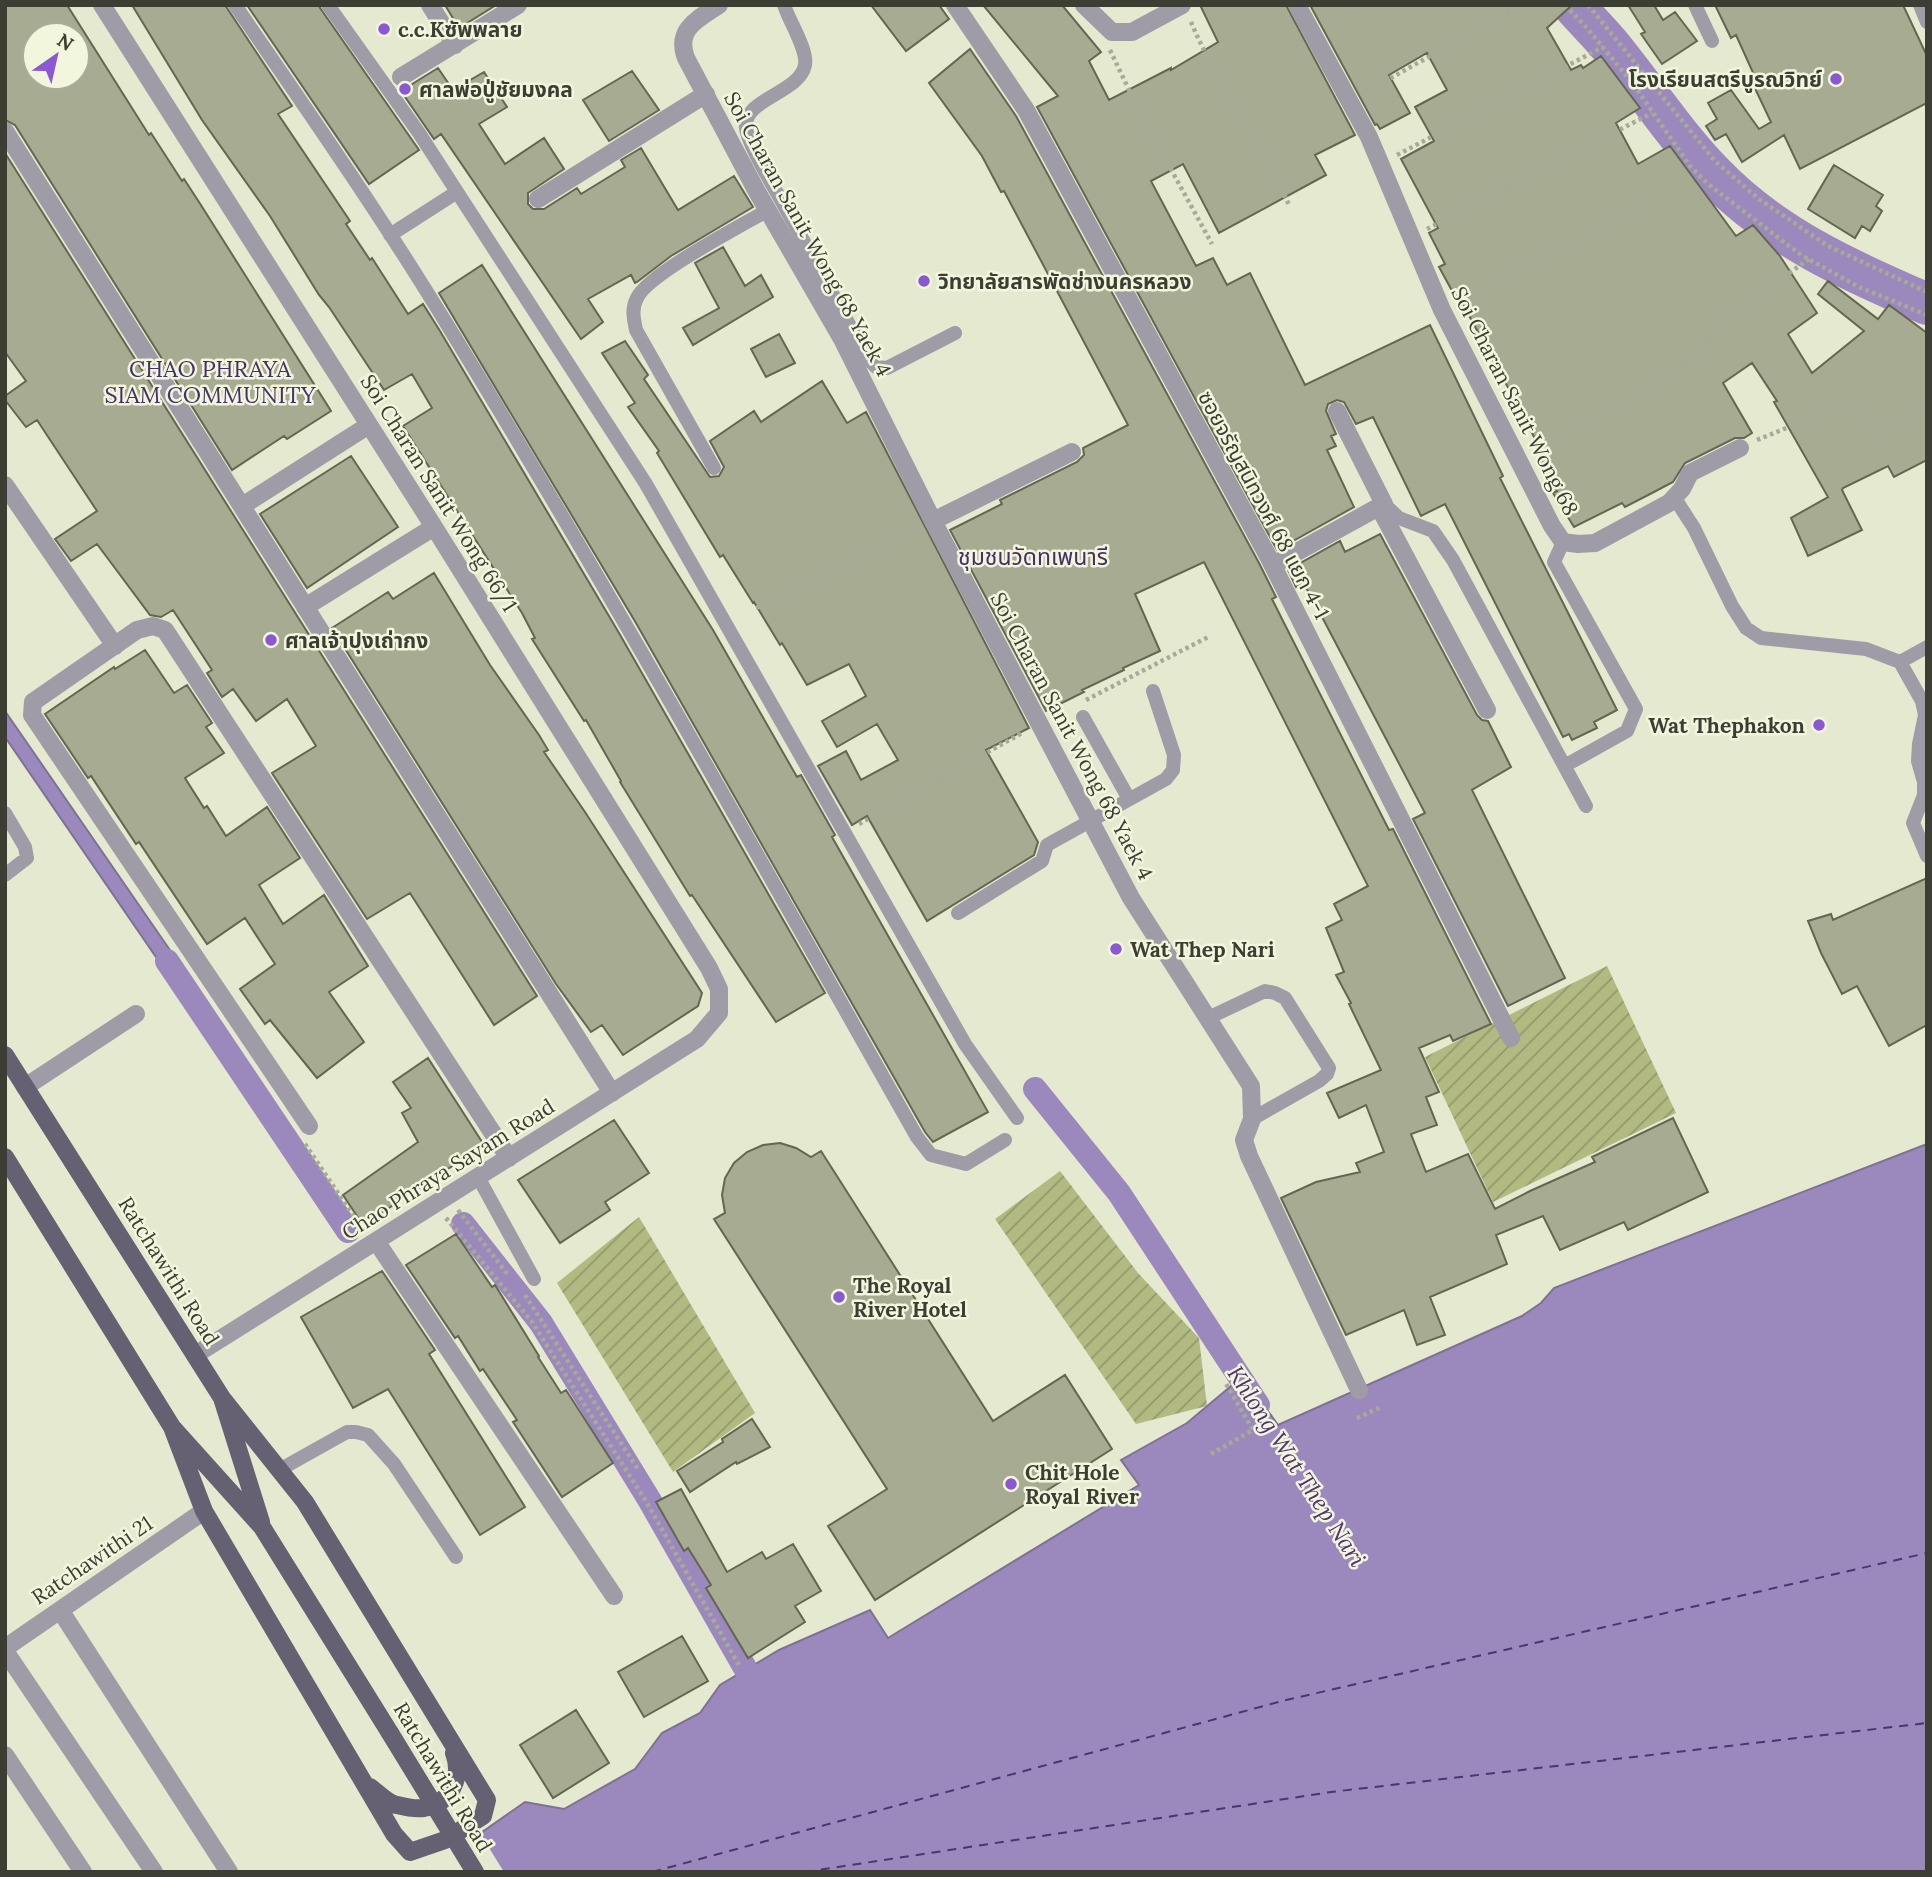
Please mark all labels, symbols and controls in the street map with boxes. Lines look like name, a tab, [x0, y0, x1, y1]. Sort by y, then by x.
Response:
place label: c.c.Kซัพพลาย	[398, 16, 522, 43]
north arrow	[21, 21, 91, 91]
marker: c.c.Kซัพพลาย	[376, 21, 392, 37]
text: N	[53, 28, 79, 56]
place label: โรงเรียนสตรีบูรณวิทย์	[1629, 66, 1822, 93]
marker: โรงเรียนสตรีบูรณวิทย์	[1828, 71, 1844, 87]
place label: ศาลพ่อปู่ชัยมงคล	[419, 76, 573, 103]
marker: ศาลพ่อปู่ชัยมงคล	[397, 81, 413, 97]
street label: Soi Charan Sanit Wong 68 Yaek 4	[718, 87, 898, 381]
place label: วิทยาลัยสารพัดช่างนครหลวง	[937, 268, 1192, 295]
marker: วิทยาลัยสารพัดช่างนครหลวง	[916, 273, 932, 289]
street label: Soi Charan Sanit Wong 68	[1445, 282, 1585, 520]
district label: CHAO PHRAYA SIAM COMMUNITY	[104, 354, 316, 409]
street label: Soi Charan Sanit Wong 66/1	[355, 369, 523, 617]
street label: ซอยจรัญสนิทวงศ์ 68 แยก 4-1	[1192, 386, 1336, 624]
district label: ชุมชนวัดทเพนารี	[958, 542, 1108, 571]
street label: Soi Charan Sanit Wong 68 Yaek 4	[985, 588, 1159, 884]
place label: ศาลเจ้าปุงเถ่ากง	[285, 627, 428, 654]
marker: ศาลเจ้าปุงเถ่ากง	[263, 632, 279, 648]
place label: Wat Thephakon	[1648, 712, 1805, 739]
marker: Wat Thephakon	[1811, 717, 1827, 733]
place label: Wat Thep Nari	[1130, 936, 1275, 963]
marker: Wat Thep Nari	[1108, 941, 1124, 957]
street label: Chao Phraya Sayam Road	[337, 1092, 559, 1246]
street label: Ratchawithi Road	[112, 1192, 226, 1350]
place label: The Royal River Hotel	[853, 1272, 967, 1323]
marker: The Royal River Hotel	[831, 1289, 847, 1305]
water label: Khlong Wat Thep Nari	[1221, 1360, 1373, 1572]
place label: Chit Hole Royal River	[1025, 1459, 1139, 1510]
marker: Chit Hole Royal River	[1003, 1476, 1019, 1492]
street label: Ratchawithi 21	[26, 1510, 158, 1610]
street label: Ratchawithi Road	[388, 1697, 498, 1857]

